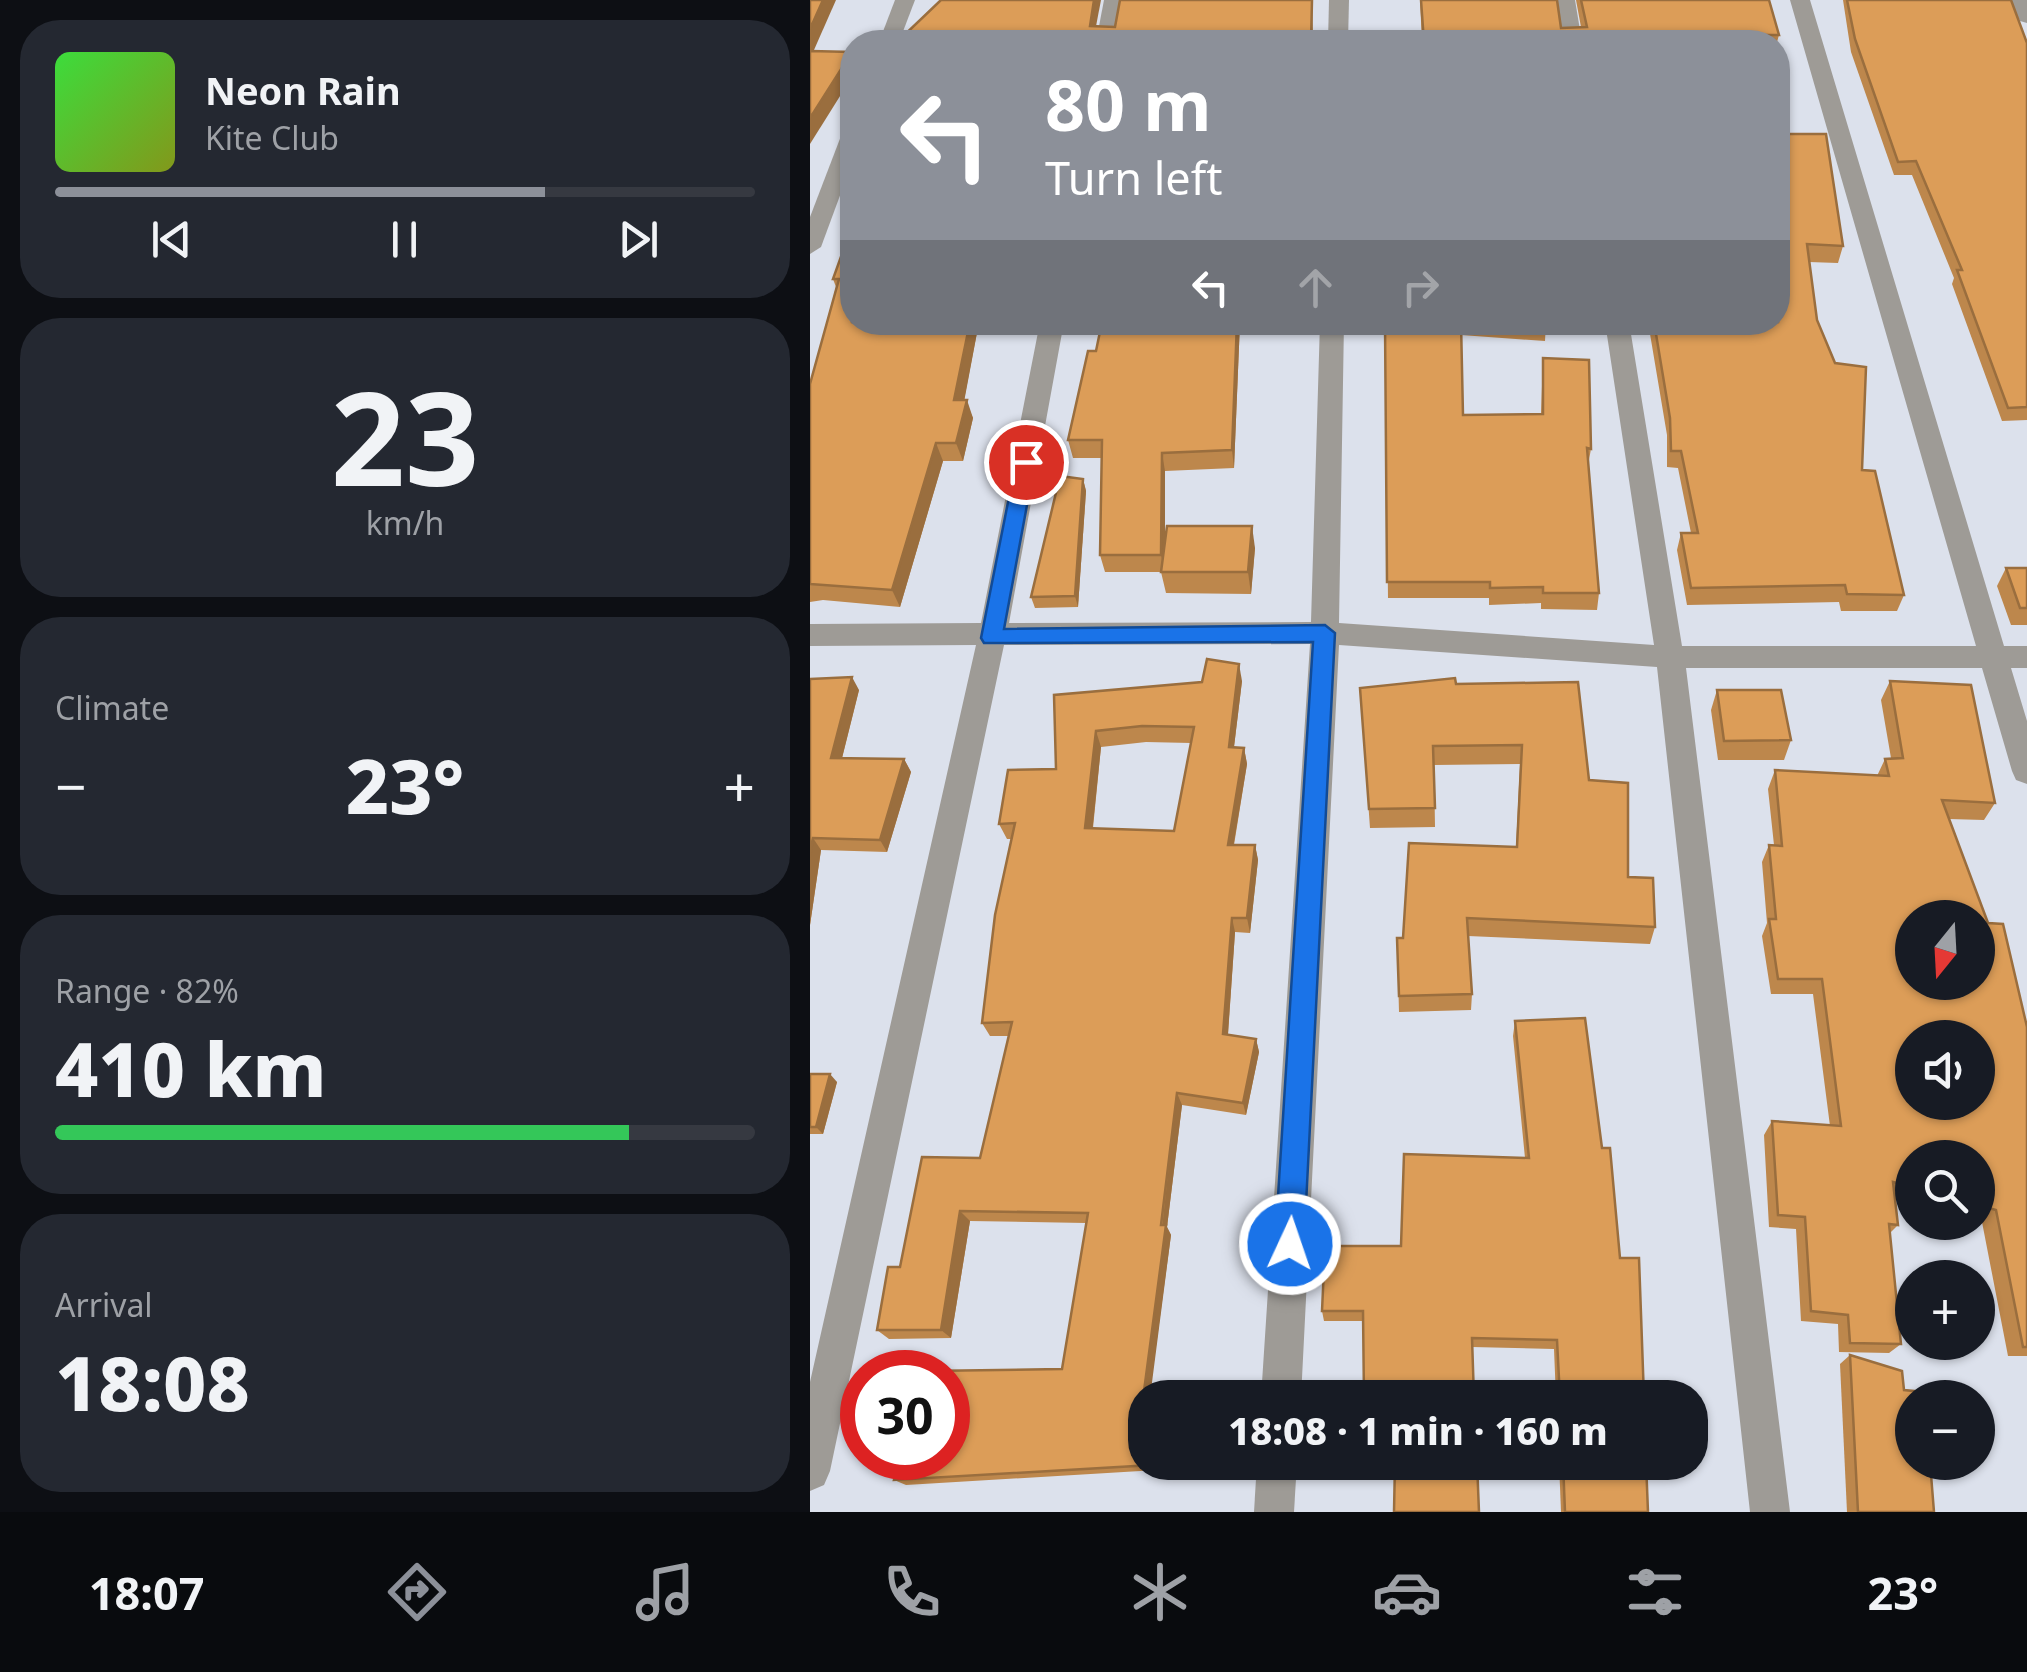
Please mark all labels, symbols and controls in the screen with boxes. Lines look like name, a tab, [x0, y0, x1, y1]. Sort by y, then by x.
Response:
text: 80 m	[1045, 56, 1212, 152]
text: Neon Rain	[205, 64, 401, 116]
icon: left	[880, 70, 1010, 200]
text: Kite Club	[205, 116, 339, 159]
text: Turn left	[1045, 147, 1222, 208]
icon: previous	[144, 212, 199, 267]
icon: pause	[377, 212, 432, 267]
icon: next	[611, 212, 666, 267]
icon: left	[1183, 260, 1238, 315]
icon: ahead	[1288, 260, 1343, 315]
icon: right	[1393, 260, 1448, 315]
text: 23	[331, 347, 479, 524]
pin	[984, 420, 1069, 505]
icon: arrive	[999, 435, 1054, 490]
text: km/h	[366, 501, 444, 544]
text: Climate	[55, 686, 169, 729]
text: 23°	[346, 734, 464, 836]
text: −	[55, 748, 86, 823]
text: +	[724, 748, 755, 823]
north arrow	[1895, 900, 1995, 1000]
map controls	[1895, 900, 1995, 1480]
text: Range · 82%	[55, 969, 239, 1012]
text: 410 km	[55, 1017, 326, 1119]
button: sound	[1895, 1020, 1995, 1120]
button: search	[1895, 1140, 1995, 1240]
position arrow	[1238, 1192, 1342, 1296]
button: +	[1895, 1260, 1995, 1360]
text: Arrival	[55, 1283, 153, 1326]
text: 18:08	[55, 1331, 250, 1433]
speed limit sign: 30	[840, 1350, 970, 1480]
button: −	[1895, 1380, 1995, 1480]
text: 18:08 · 1 min · 160 m	[1228, 1404, 1608, 1456]
icon: directions	[382, 1557, 452, 1627]
icon: music	[630, 1557, 700, 1627]
icon: phone	[877, 1557, 947, 1627]
icon: climate	[1125, 1557, 1195, 1627]
icon: car	[1372, 1557, 1442, 1627]
icon: filters	[1620, 1557, 1690, 1627]
text: 18:07	[89, 1562, 204, 1623]
text: 23°	[1868, 1562, 1938, 1623]

